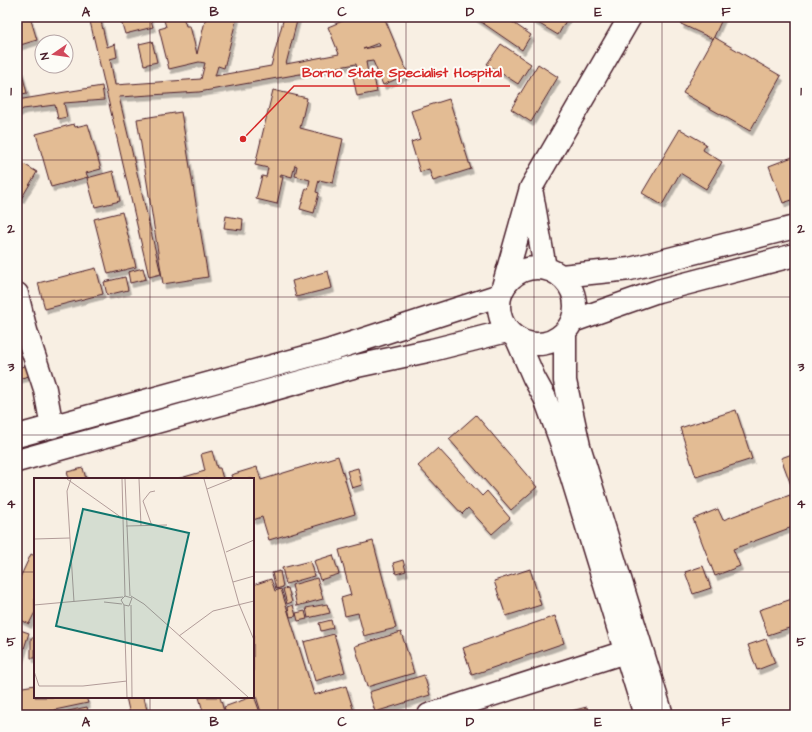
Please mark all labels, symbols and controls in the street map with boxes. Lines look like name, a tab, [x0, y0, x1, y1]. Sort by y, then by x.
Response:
text: A	[82, 3, 91, 21]
text: B	[209, 3, 219, 21]
text: C	[337, 3, 347, 21]
text: D	[466, 3, 475, 21]
text: E	[594, 3, 602, 21]
text: F	[721, 3, 731, 21]
north arrow	[34, 34, 74, 74]
text: N	[37, 51, 53, 61]
callout: Borno State Specialist Hospital	[294, 60, 510, 86]
text: Borno State Specialist Hospital	[302, 63, 503, 83]
text: 1	[10, 82, 12, 100]
text: 1	[800, 82, 802, 100]
text: 2	[6, 220, 15, 238]
text: 2	[796, 220, 805, 238]
text: 3	[7, 358, 15, 376]
text: 3	[797, 358, 805, 376]
inset map	[34, 478, 254, 698]
text: 4	[7, 495, 16, 513]
text: 4	[797, 495, 806, 513]
text: 5	[6, 633, 16, 651]
text: 5	[796, 633, 806, 651]
text: A	[82, 713, 91, 731]
text: B	[209, 713, 219, 731]
text: C	[337, 713, 347, 731]
text: D	[466, 713, 475, 731]
text: E	[594, 713, 602, 731]
text: F	[721, 713, 731, 731]

